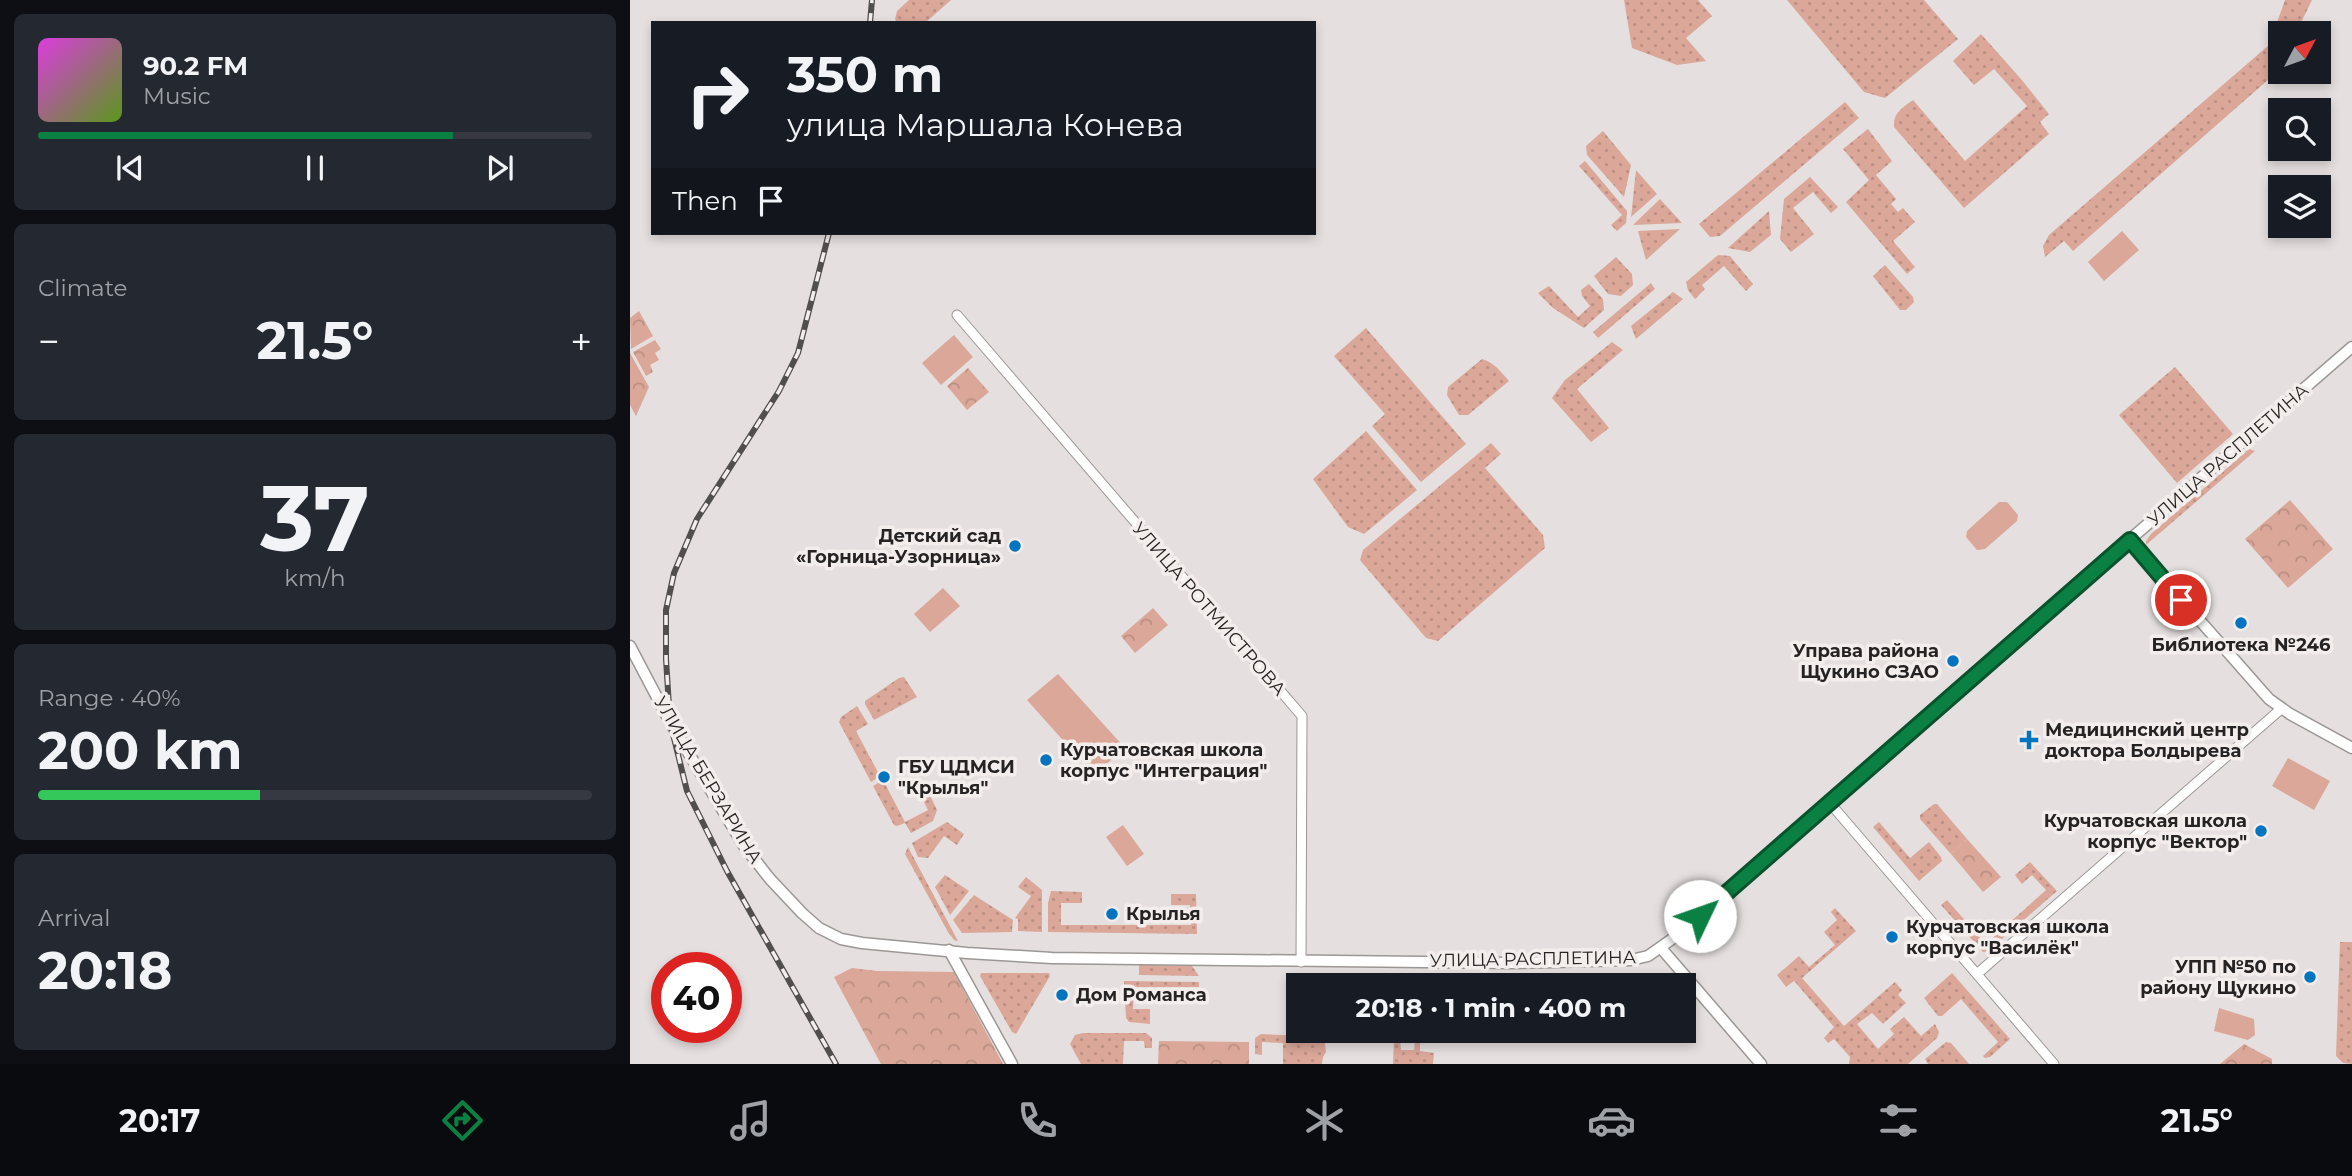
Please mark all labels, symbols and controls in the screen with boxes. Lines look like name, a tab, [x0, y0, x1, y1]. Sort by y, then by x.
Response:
north arrow	[2268, 21, 2331, 84]
map controls	[2268, 21, 2331, 238]
text: 350 m	[787, 45, 943, 104]
icon: right	[672, 49, 763, 140]
text: 90.2 FM	[143, 50, 248, 82]
text: Music	[143, 82, 211, 110]
button: search	[2268, 98, 2331, 161]
text: улица Маршала Конева	[787, 105, 1184, 144]
icon: previous	[111, 149, 149, 187]
icon: pause	[296, 149, 334, 187]
icon: next	[481, 149, 519, 187]
button: layers	[2268, 175, 2331, 238]
icon: arrive	[752, 182, 790, 220]
text: Then	[672, 185, 738, 217]
text: Climate	[38, 274, 127, 302]
text: 21.5°	[256, 309, 374, 372]
text: −	[38, 318, 60, 365]
text: +	[570, 318, 592, 365]
street label: УЛИЦА РАСПЛЕТИНА	[2143, 379, 2313, 531]
text: 37	[260, 463, 370, 574]
street label: УЛИЦА РОТМИСТРОВА	[1128, 518, 1291, 701]
place label: Детский сад «Горница-Узорница»	[796, 525, 1001, 568]
marker: Детский сад «Горница-Узорница»	[1007, 538, 1023, 554]
text: km/h	[284, 564, 346, 592]
pin	[2151, 570, 2211, 630]
icon: arrive	[2162, 581, 2200, 619]
marker: Библиотека №246	[2233, 615, 2249, 631]
place label: Библиотека №246	[2152, 634, 2331, 656]
place label: Управа района Щукино СЗАО	[1793, 640, 1939, 683]
marker: Управа района Щукино СЗАО	[1945, 653, 1961, 669]
text: Range · 40%	[38, 684, 181, 712]
street label: УЛИЦА БЕРЗАРИНА	[649, 692, 767, 868]
text: 200 km	[38, 719, 242, 782]
place label: Медицинский центр доктора Болдырева	[2045, 719, 2249, 762]
marker: Медицинский центр доктора Болдырева	[2019, 730, 2039, 750]
place label: Курчатовская школа корпус "Интеграция"	[1060, 739, 1267, 782]
marker: Курчатовская школа корпус "Интеграция"	[1038, 752, 1054, 768]
place label: ГБУ ЦДМСИ "Крылья"	[898, 756, 1015, 799]
marker: ГБУ ЦДМСИ "Крылья"	[876, 769, 892, 785]
place label: Курчатовская школа корпус "Вектор"	[2044, 810, 2247, 853]
marker: Курчатовская школа корпус "Вектор"	[2253, 823, 2269, 839]
position arrow	[1663, 879, 1737, 953]
place label: Крылья	[1126, 903, 1201, 925]
text: Arrival	[38, 904, 111, 932]
marker: Крылья	[1104, 906, 1120, 922]
place label: Курчатовская школа корпус "Василёк"	[1906, 916, 2109, 959]
marker: Курчатовская школа корпус "Василёк"	[1884, 929, 1900, 945]
text: 20:18	[38, 939, 172, 1002]
street label: УЛИЦА РАСПЛЕТИНА	[1430, 946, 1637, 972]
speed limit sign: 40	[651, 952, 742, 1043]
place label: УПП №50 по району Щукино	[2140, 956, 2296, 999]
marker: УПП №50 по району Щукино	[2302, 969, 2318, 985]
place label: Дом Романса	[1076, 984, 1207, 1006]
marker: Дом Романса	[1054, 987, 1070, 1003]
text: 20:18 · 1 min · 400 m	[1356, 992, 1626, 1024]
icon: directions	[438, 1096, 487, 1145]
icon: music	[726, 1096, 775, 1145]
icon: phone	[1013, 1096, 1062, 1145]
icon: climate	[1300, 1096, 1349, 1145]
icon: car	[1587, 1096, 1636, 1145]
icon: filters	[1874, 1096, 1923, 1145]
text: 20:17	[119, 1101, 200, 1140]
text: 21.5°	[2161, 1101, 2233, 1140]

